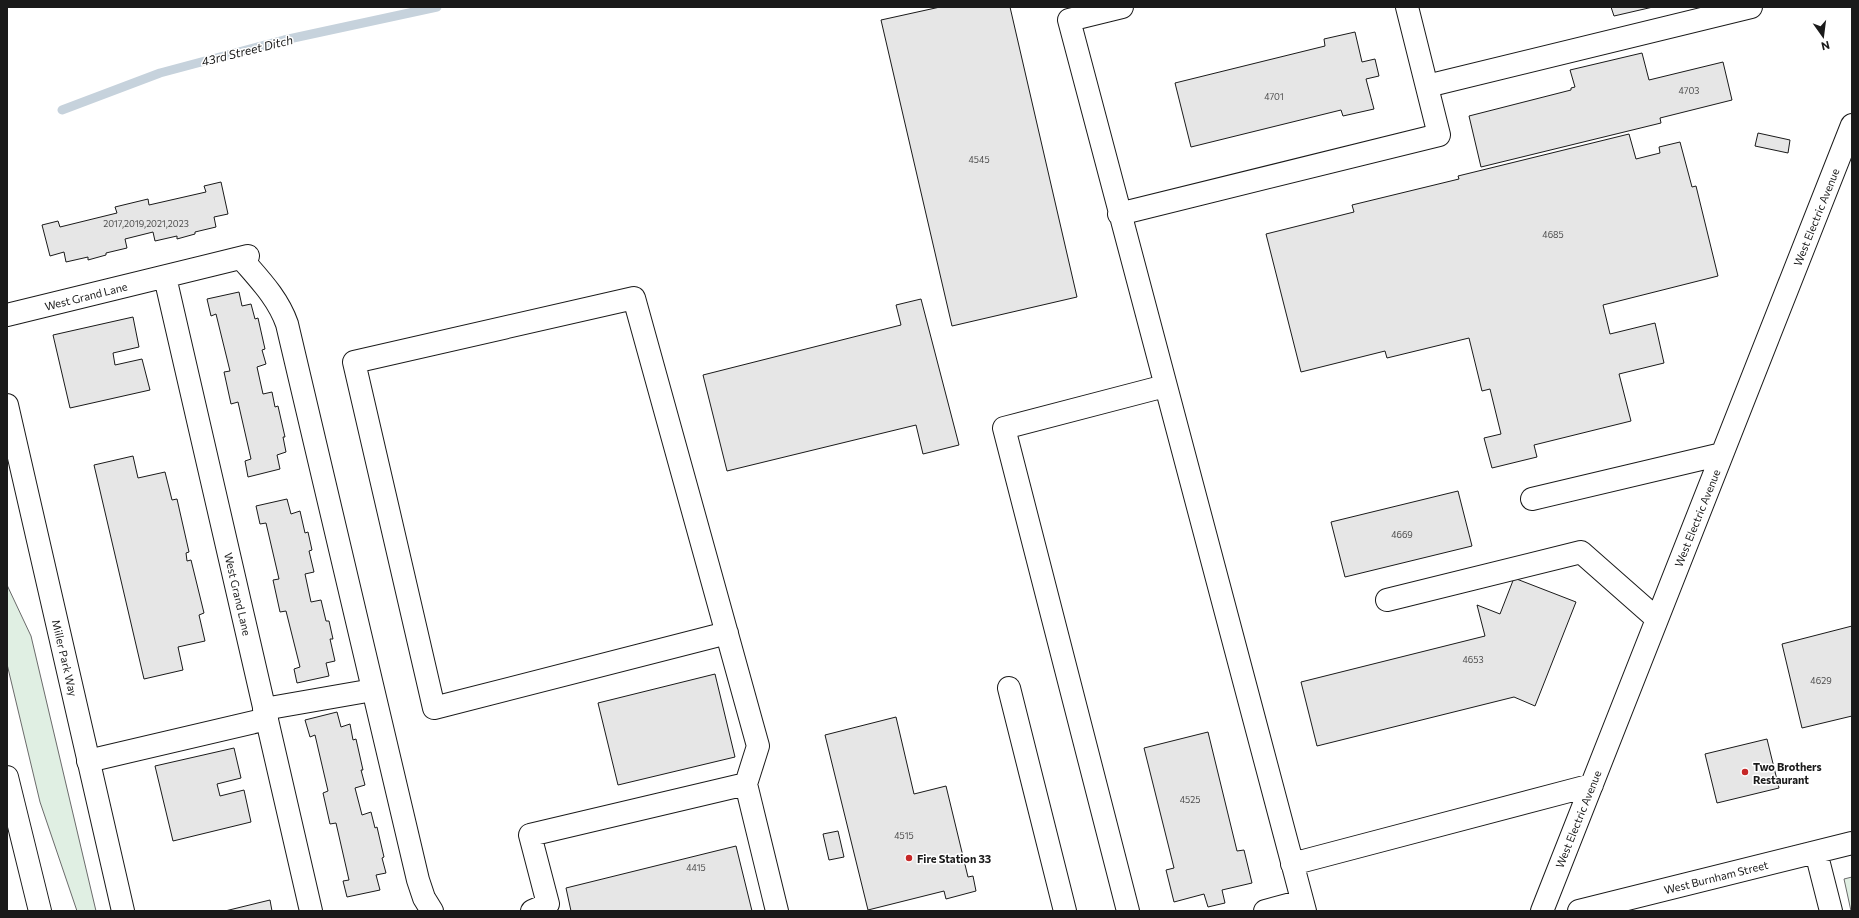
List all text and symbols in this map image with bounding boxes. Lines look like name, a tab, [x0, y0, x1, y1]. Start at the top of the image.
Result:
north arrow	[1803, 16, 1843, 56]
water label: 43rd Street Ditch	[200, 32, 294, 68]
text: N	[1820, 39, 1831, 53]
house number: 4703	[1679, 85, 1699, 96]
house number: 4701	[1264, 91, 1284, 102]
house number: 4545	[968, 154, 990, 165]
street label: West Electric Avenue	[1790, 166, 1842, 268]
house number: 2017,2019,2021,2023	[103, 218, 189, 229]
house number: 4685	[1542, 229, 1564, 240]
street label: West Grand Lane	[43, 279, 129, 313]
street label: West Electric Avenue	[1671, 467, 1723, 569]
house number: 4669	[1391, 529, 1413, 540]
street label: West Grand Lane	[222, 551, 254, 637]
street label: Miller Park Way	[50, 618, 80, 698]
house number: 4653	[1462, 654, 1484, 665]
house number: 4629	[1810, 675, 1832, 686]
place label: Two Brothers Restaurant	[1753, 760, 1822, 786]
marker: Two Brothers Restaurant	[1740, 767, 1750, 777]
street label: West Electric Avenue	[1552, 768, 1604, 870]
house number: 4525	[1180, 794, 1200, 805]
house number: 4515	[894, 830, 914, 841]
place label: Fire Station 33	[917, 852, 991, 865]
marker: Fire Station 33	[904, 853, 914, 863]
street label: West Burnham Street	[1663, 858, 1770, 896]
house number: 4415	[686, 862, 706, 873]

